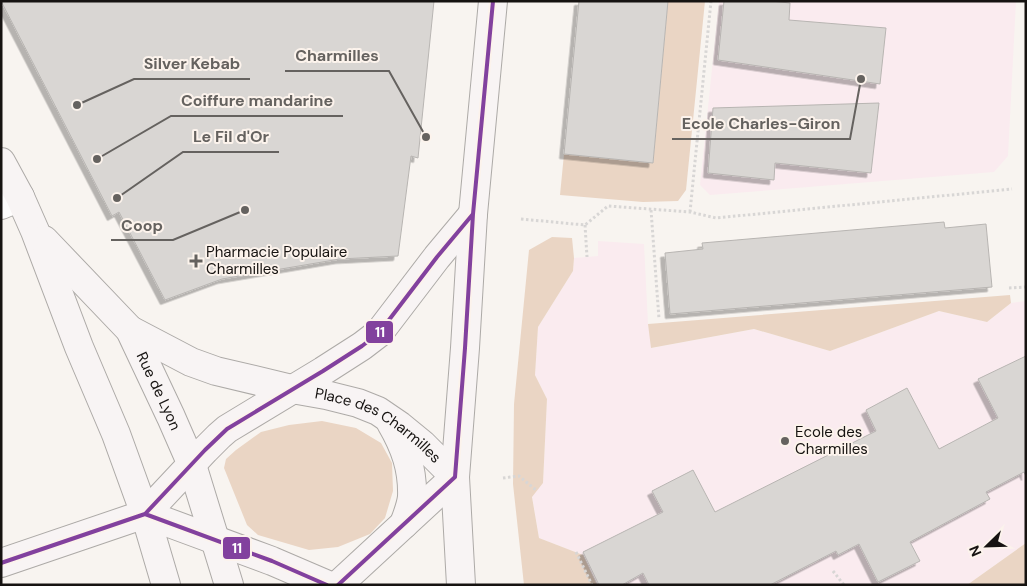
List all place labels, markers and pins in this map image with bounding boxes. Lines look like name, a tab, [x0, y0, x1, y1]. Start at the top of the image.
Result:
callout: Charmilles	[285, 40, 389, 71]
callout: Silver Kebab	[134, 48, 250, 79]
callout: Coiffure mandarine	[171, 85, 343, 116]
callout: Ecole Charles-Giron	[672, 108, 850, 139]
callout: Le Fil d'Or	[183, 121, 279, 152]
callout: Coop	[111, 209, 173, 240]
place label: Pharmacie Populaire Charmilles	[206, 242, 347, 279]
marker: Pharmacie Populaire Charmilles	[190, 255, 202, 267]
place label: Ecole des Charmilles	[795, 422, 868, 459]
marker: Ecole des Charmilles	[779, 435, 791, 447]

